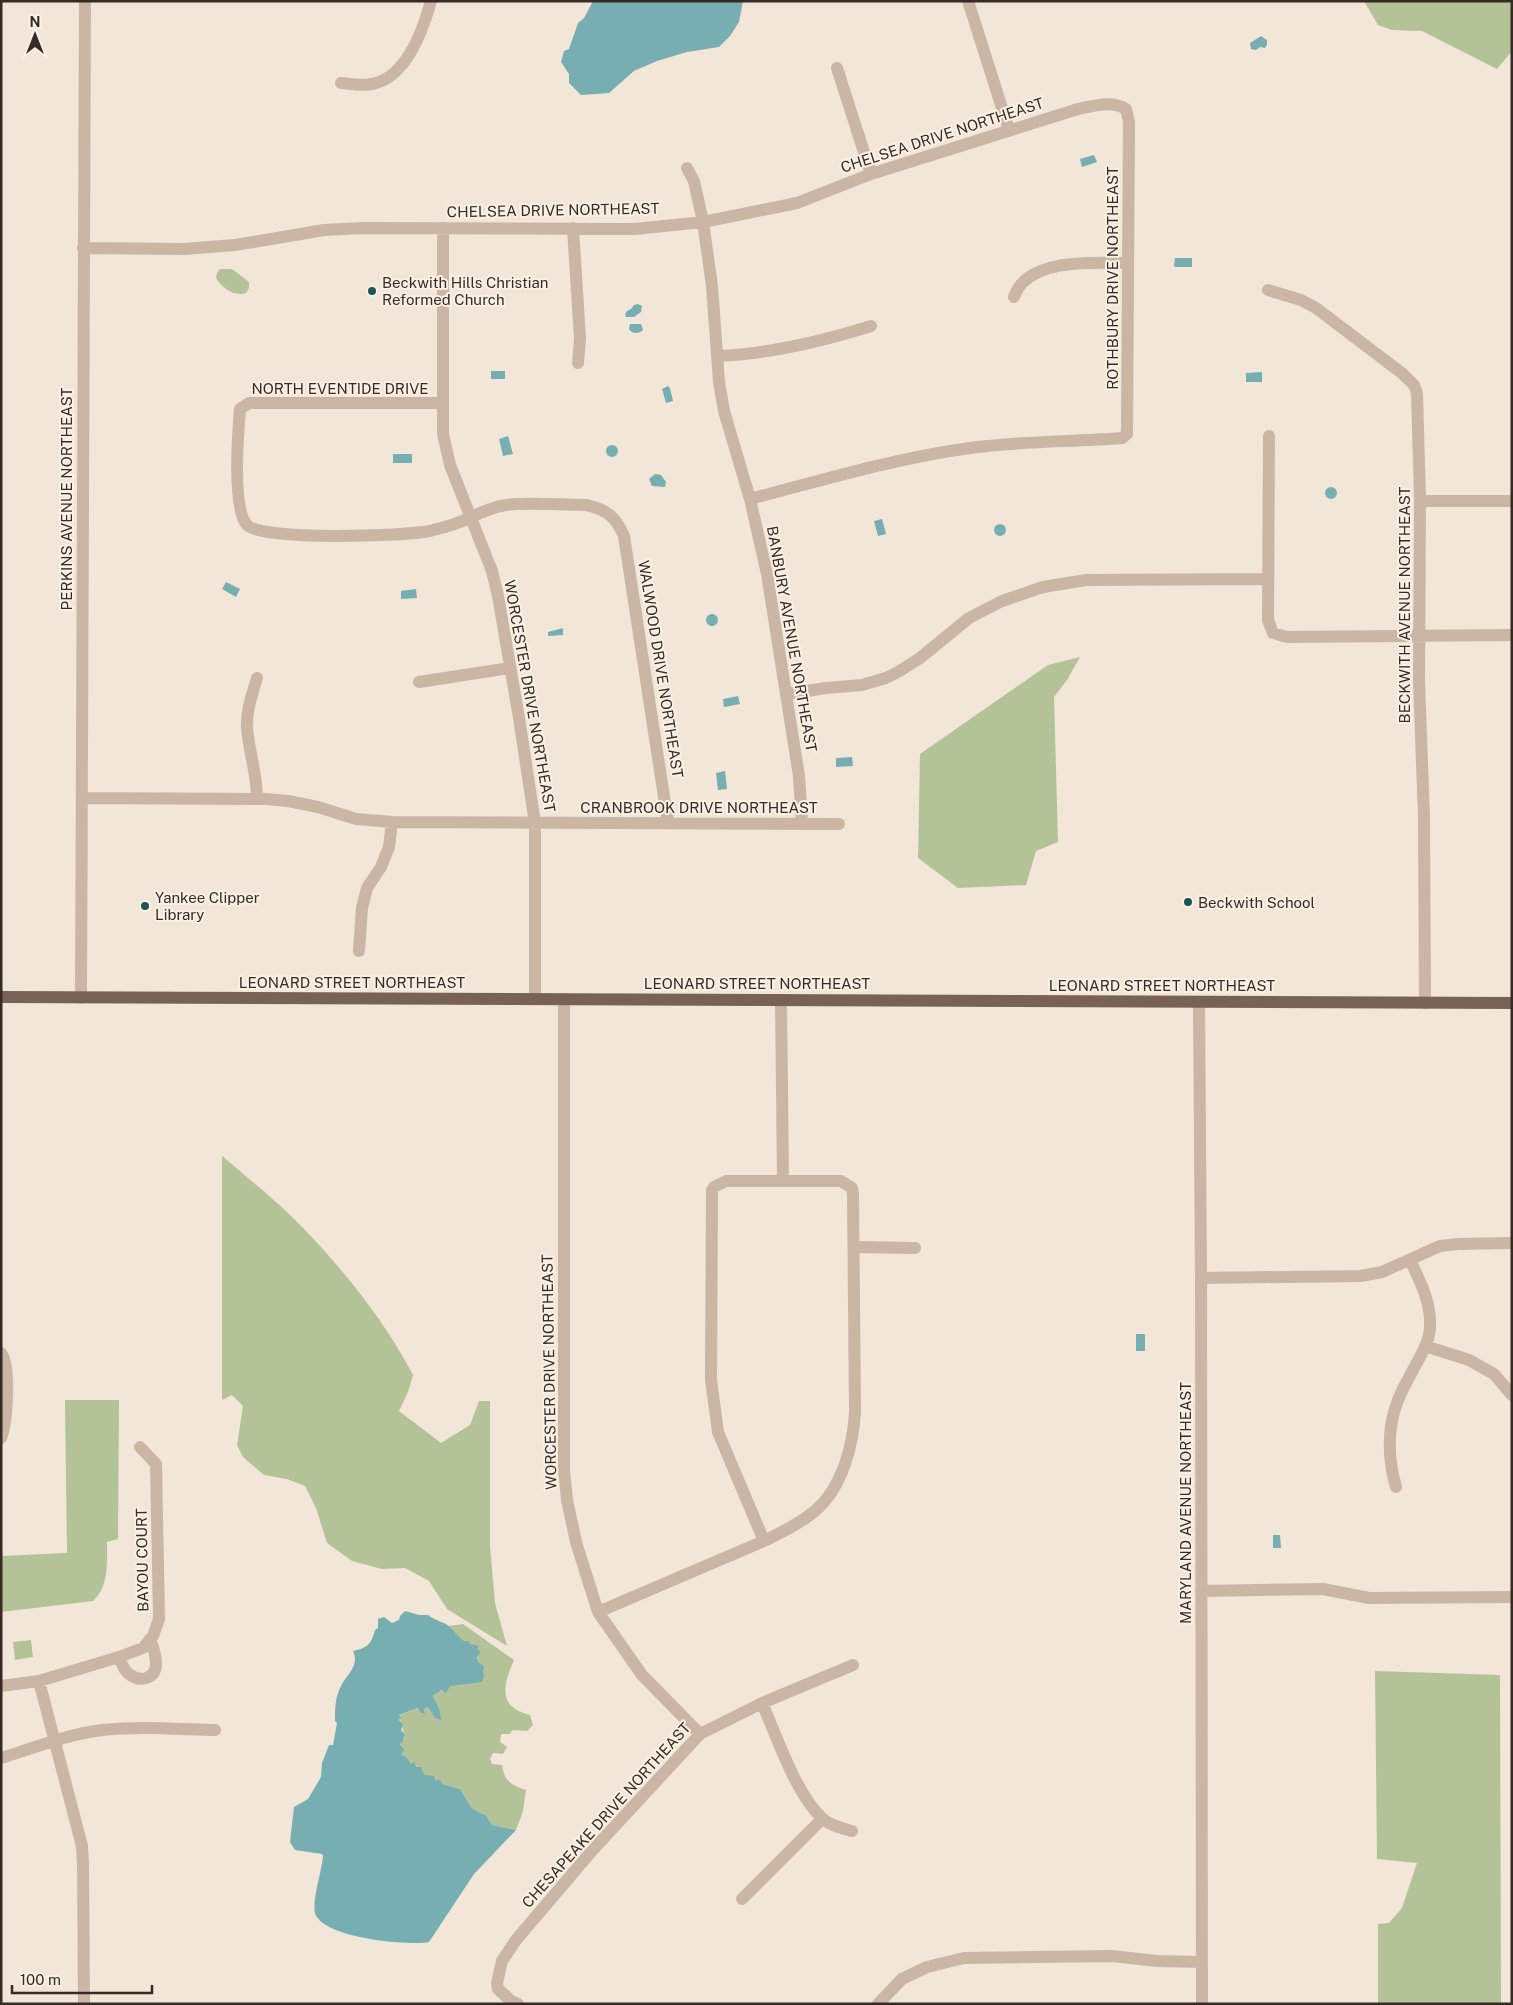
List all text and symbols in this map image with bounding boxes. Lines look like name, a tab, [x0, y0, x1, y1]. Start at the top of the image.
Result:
north arrow	[10, 10, 60, 60]
text: N	[30, 14, 40, 30]
street label: CHELSEA DRIVE NORTHEAST	[838, 94, 1046, 176]
street label: ROTHBURY DRIVE NORTHEAST	[1104, 166, 1121, 390]
street label: CHELSEA DRIVE NORTHEAST	[447, 200, 659, 220]
place label: Beckwith Hills Christian Reformed Church	[382, 274, 548, 308]
marker: Beckwith Hills Christian Reformed Church	[366, 285, 378, 297]
street label: NORTH EVENTIDE DRIVE	[251, 380, 429, 397]
street label: PERKINS AVENUE NORTHEAST	[58, 388, 75, 610]
street label: BECKWITH AVENUE NORTHEAST	[1396, 486, 1413, 723]
street label: BANBURY AVENUE NORTHEAST	[764, 525, 820, 753]
street label: WALWOOD DRIVE NORTHEAST	[635, 559, 687, 779]
street label: WORCESTER DRIVE NORTHEAST	[501, 579, 559, 814]
street label: CRANBROOK DRIVE NORTHEAST	[580, 799, 818, 816]
place label: Yankee Clipper Library	[155, 889, 260, 923]
place label: Beckwith School	[1198, 894, 1315, 911]
marker: Beckwith School	[1182, 896, 1194, 908]
marker: Yankee Clipper Library	[139, 900, 151, 912]
street label: LEONARD STREET NORTHEAST	[239, 974, 465, 991]
street label: LEONARD STREET NORTHEAST	[644, 975, 870, 992]
street label: LEONARD STREET NORTHEAST	[1049, 977, 1275, 994]
street label: WORCESTER DRIVE NORTHEAST	[538, 1254, 560, 1490]
street label: MARYLAND AVENUE NORTHEAST	[1177, 1382, 1194, 1624]
street label: BAYOU COURT	[133, 1508, 151, 1612]
street label: CHESAPEAKE DRIVE NORTHEAST	[518, 1719, 694, 1911]
scale bar	[12, 1962, 152, 1994]
text: 100 m	[20, 1971, 61, 1988]

